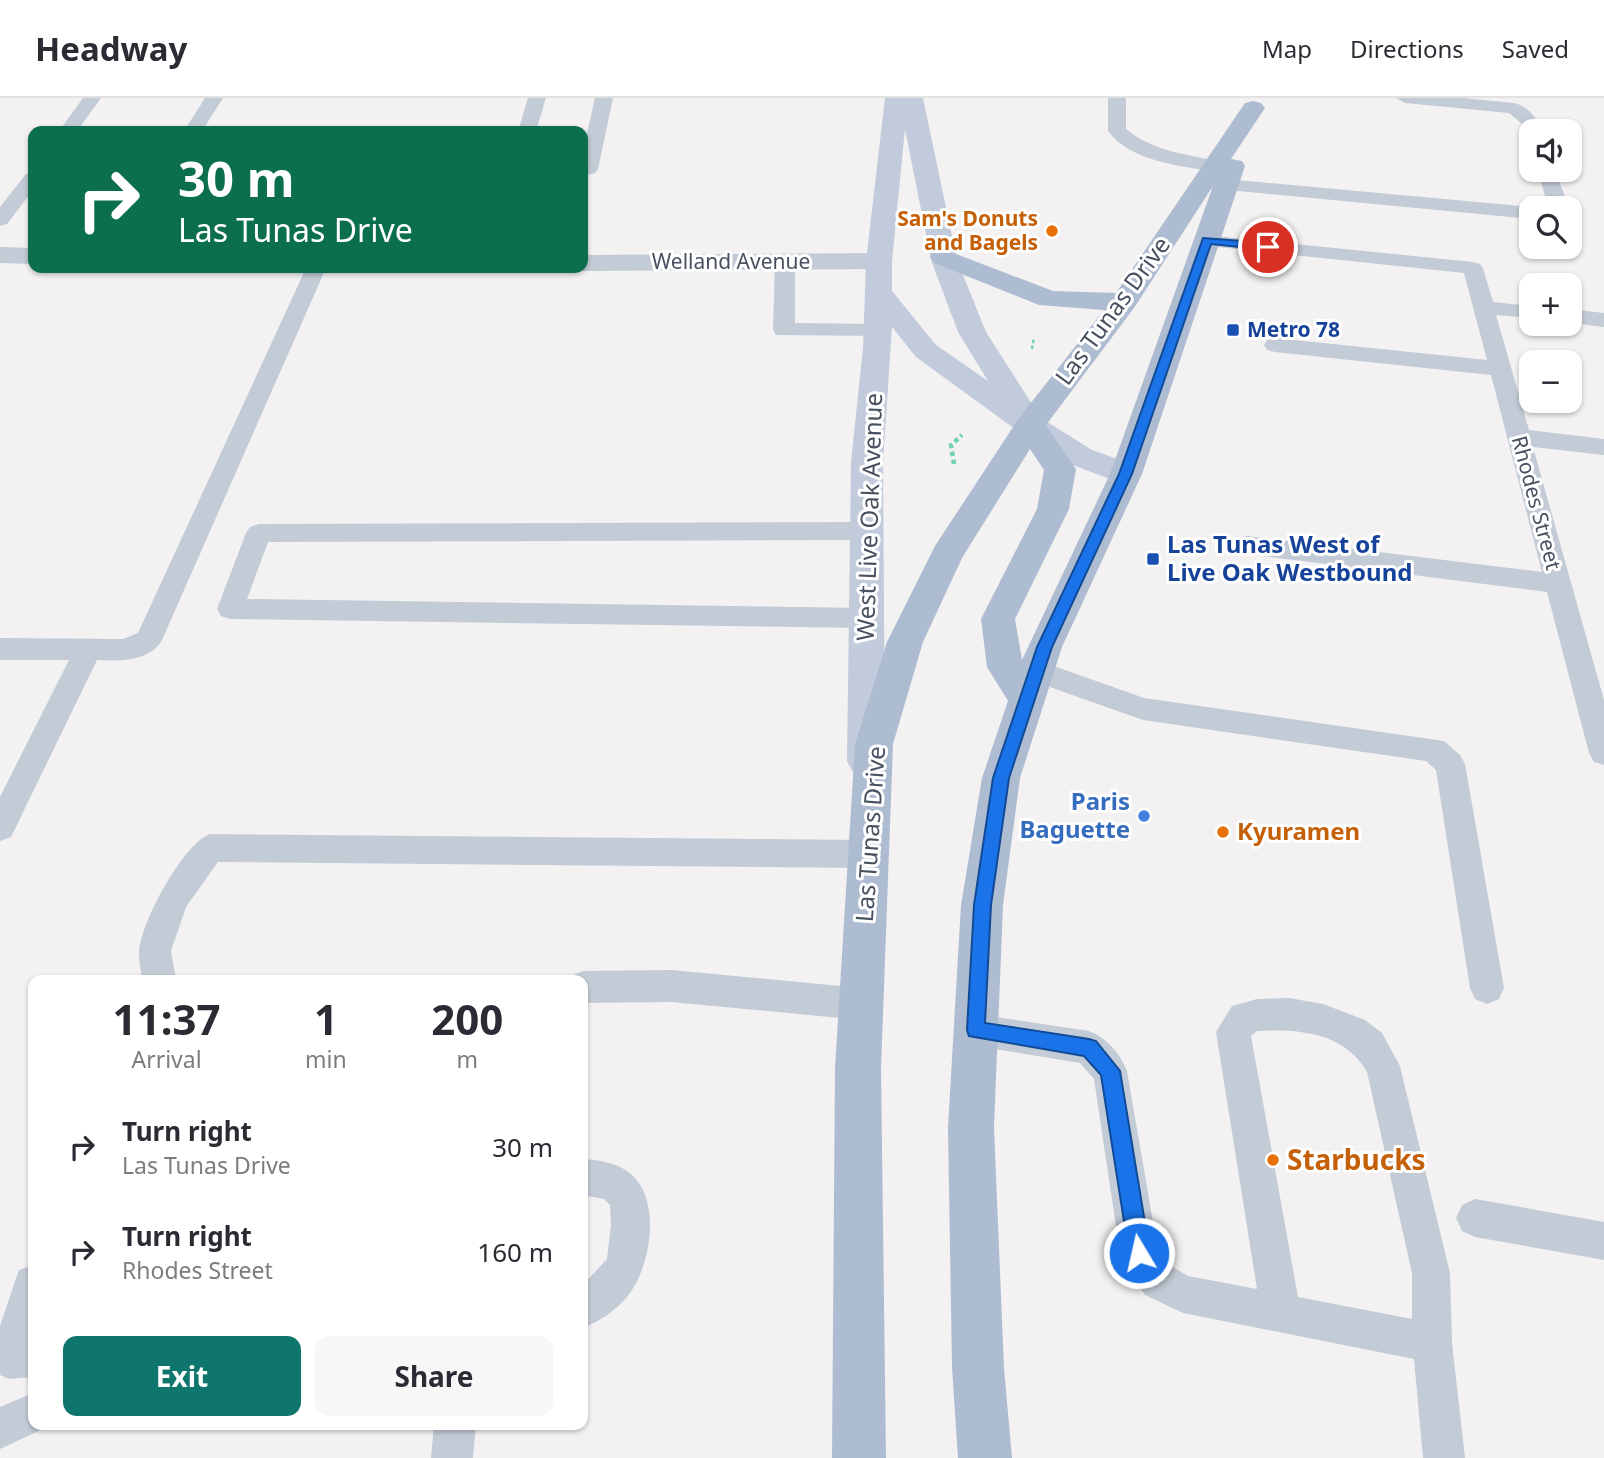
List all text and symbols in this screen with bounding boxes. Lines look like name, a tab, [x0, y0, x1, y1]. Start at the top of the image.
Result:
text: Headway	[35, 26, 187, 71]
text: Map	[1262, 32, 1312, 65]
text: Directions	[1350, 32, 1464, 65]
text: Saved	[1502, 32, 1569, 65]
map controls	[1519, 119, 1582, 413]
button: sound	[1519, 119, 1582, 182]
text: 30 m	[178, 145, 295, 211]
icon: right	[63, 154, 154, 245]
button: search	[1519, 196, 1582, 259]
place label: Sam's Donuts and Bagels	[897, 204, 1038, 256]
text: Las Tunas Drive	[178, 208, 413, 251]
pin	[1238, 217, 1298, 277]
marker: Sam's Donuts and Bagels	[1044, 223, 1060, 239]
icon: arrive	[1249, 228, 1287, 266]
street label: Las Tunas Drive	[1047, 229, 1177, 391]
street label: Welland Avenue	[652, 247, 810, 275]
button: +	[1519, 273, 1582, 336]
place label: Metro 78	[1247, 315, 1340, 343]
marker: Metro 78	[1225, 322, 1241, 338]
button: −	[1519, 350, 1582, 413]
street label: West Live Oak Avenue	[848, 392, 889, 641]
street label: Rhodes Street	[1506, 433, 1568, 573]
place label: Las Tunas West of Live Oak Westbound	[1167, 527, 1412, 588]
marker: Las Tunas West of Live Oak Westbound	[1145, 551, 1161, 567]
street label: Las Tunas Drive	[847, 745, 892, 923]
place label: Paris Baguette	[1019, 784, 1130, 845]
marker: Paris Baguette	[1136, 808, 1152, 824]
place label: Kyuramen	[1237, 814, 1360, 847]
marker: Kyuramen	[1215, 824, 1231, 840]
text: 11:37	[113, 990, 220, 1047]
text: 1	[314, 990, 338, 1047]
text: 200	[431, 990, 503, 1047]
text: Arrival	[131, 1043, 202, 1075]
text: min	[305, 1043, 347, 1075]
text: m	[457, 1043, 478, 1075]
text: Turn right	[122, 1113, 252, 1149]
icon: right	[63, 1128, 101, 1166]
text: 30 m	[492, 1129, 553, 1165]
place label: Starbucks	[1287, 1140, 1426, 1178]
text: Las Tunas Drive	[122, 1149, 291, 1181]
marker: Starbucks	[1265, 1152, 1281, 1168]
position arrow	[1102, 1216, 1176, 1290]
text: Turn right	[122, 1218, 252, 1254]
icon: right	[63, 1233, 101, 1271]
text: 160 m	[477, 1234, 553, 1270]
text: Rhodes Street	[122, 1254, 273, 1286]
button: Exit	[63, 1336, 301, 1416]
button: Share	[315, 1336, 553, 1416]

